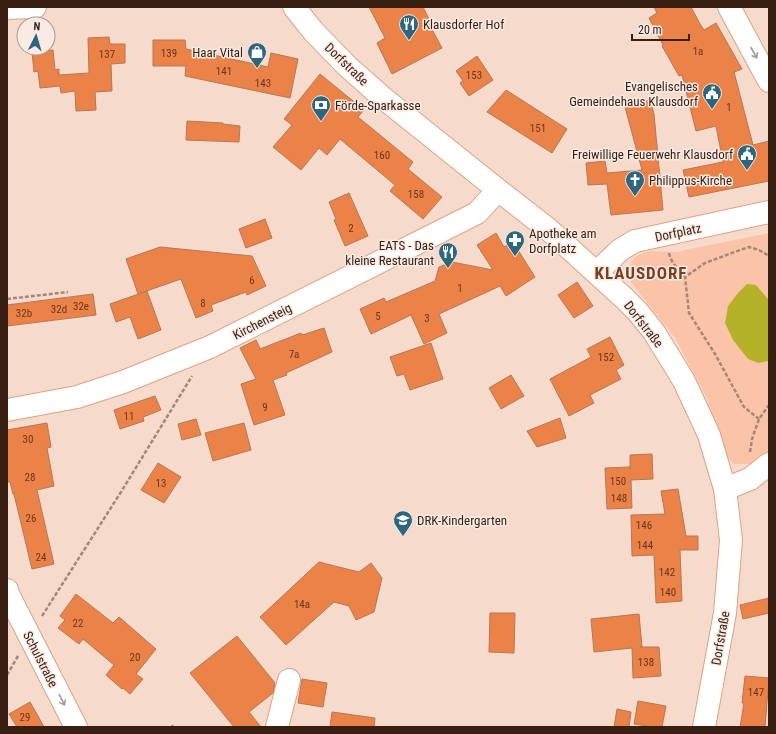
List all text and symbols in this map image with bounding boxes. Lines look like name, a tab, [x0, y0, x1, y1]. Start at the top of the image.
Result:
restaurant icon: Klausdorfer Hof	[398, 13, 420, 41]
north arrow	[16, 16, 56, 56]
scale bar	[632, 16, 689, 42]
place label: Klausdorfer Hof	[423, 17, 504, 32]
text: N	[33, 20, 41, 33]
text: 20 m	[638, 23, 662, 37]
street label: Dorfstraße	[322, 40, 372, 89]
shop icon: Haar Vital	[246, 41, 268, 69]
place label: Haar Vital	[192, 45, 243, 60]
house number: 1a	[693, 45, 703, 58]
house number: 139	[161, 47, 177, 60]
one-way arrow	[751, 47, 759, 59]
house number: 137	[99, 48, 115, 61]
house number: 141	[216, 65, 232, 78]
house number: 153	[466, 69, 482, 82]
house number: 143	[255, 77, 271, 90]
place label: Evangelisches Gemeindehaus Klausdorf	[569, 79, 698, 109]
public building icon: Evangelisches Gemeindehaus Klausdorf	[701, 82, 723, 110]
bank icon: Förde-Sparkasse	[310, 94, 332, 122]
place label: Förde-Sparkasse	[335, 98, 421, 113]
house number: 1	[726, 101, 732, 114]
house number: 151	[530, 122, 546, 135]
public building icon: Freiwillige Feuerwehr Klausdorf	[736, 143, 758, 171]
place label: Freiwillige Feuerwehr Klausdorf	[572, 147, 733, 162]
house number: 160	[374, 149, 390, 162]
church icon: Philippus-Kirche	[624, 169, 646, 197]
place label: Philippus-Kirche	[649, 173, 732, 188]
house number: 158	[408, 188, 424, 201]
street label: Dorfplatz	[653, 220, 703, 245]
house number: 2	[348, 222, 354, 235]
place label: Apotheke am Dorfplatz	[529, 226, 596, 256]
pharmacy icon: Apotheke am Dorfplatz	[504, 229, 526, 257]
place label: EATS - Das kleine Restaurant	[345, 238, 434, 268]
restaurant icon: EATS - Das kleine Restaurant	[437, 241, 459, 269]
district label: KLAUSDORF	[595, 263, 687, 283]
house number: 6	[249, 274, 255, 287]
house number: 1	[457, 282, 463, 295]
house number: 8	[200, 297, 206, 310]
street label: Dorfstraße	[621, 298, 666, 350]
house number: 32e	[73, 300, 89, 313]
street label: Kirchensteig	[230, 300, 294, 343]
house number: 32d	[51, 303, 67, 316]
house number: 32b	[16, 307, 32, 320]
house number: 5	[375, 310, 381, 323]
house number: 3	[424, 312, 430, 325]
house number: 7a	[289, 348, 299, 361]
house number: 152	[598, 351, 614, 364]
house number: 9	[262, 401, 268, 414]
house number: 11	[124, 410, 134, 423]
house number: 30	[23, 433, 33, 446]
house number: 28	[25, 471, 35, 484]
house number: 150	[610, 475, 626, 488]
house number: 13	[156, 477, 166, 490]
house number: 148	[611, 492, 627, 505]
school or university icon: DRK-Kindergarten	[392, 509, 414, 537]
house number: 26	[26, 512, 36, 525]
place label: DRK-Kindergarten	[417, 513, 507, 528]
house number: 146	[636, 519, 652, 532]
house number: 144	[637, 539, 654, 552]
house number: 24	[36, 551, 47, 564]
house number: 142	[659, 566, 675, 579]
house number: 140	[660, 586, 676, 599]
house number: 14a	[294, 598, 310, 611]
street label: Dorfstraße	[708, 610, 733, 666]
house number: 22	[73, 617, 83, 630]
street label: Schulstraße	[20, 629, 61, 690]
house number: 20	[130, 651, 140, 664]
house number: 138	[638, 656, 654, 669]
house number: 147	[748, 686, 764, 699]
one-way arrow	[59, 694, 66, 706]
house number: 29	[20, 711, 30, 724]

